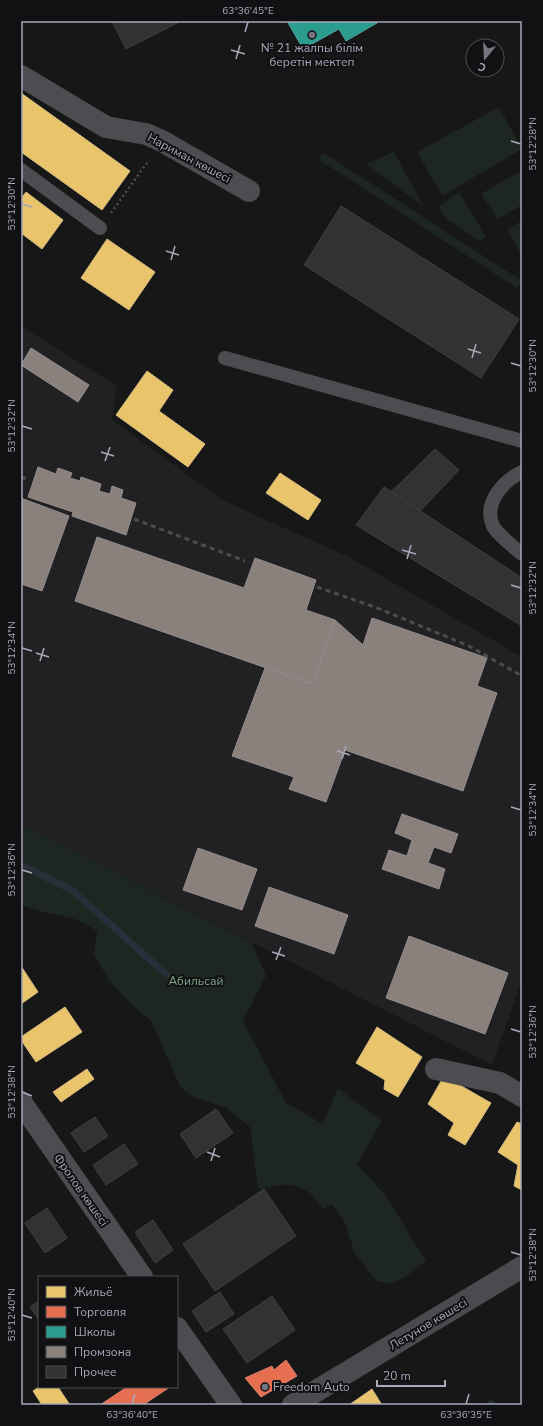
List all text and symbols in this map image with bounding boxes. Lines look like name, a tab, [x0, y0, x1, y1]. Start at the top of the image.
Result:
text: 63°36'45"E	[222, 4, 274, 18]
marker: № 21 жалпы білім беретін мектеп	[307, 30, 317, 40]
north arrow	[465, 38, 505, 78]
place label: № 21 жалпы білім беретін мектеп	[261, 40, 363, 70]
text: С	[476, 59, 488, 75]
text: 53°12'28"N	[526, 117, 540, 171]
street label: Нариман көшесі	[145, 129, 233, 187]
text: 53°12'30"N	[5, 177, 19, 231]
text: 53°12'30"N	[526, 339, 540, 393]
text: 53°12'32"N	[5, 399, 19, 453]
text: 53°12'32"N	[526, 561, 540, 615]
text: 53°12'34"N	[5, 621, 19, 675]
text: 53°12'34"N	[526, 783, 540, 837]
text: 53°12'36"N	[5, 843, 19, 897]
park label: Абильсай	[169, 973, 223, 989]
text: 53°12'36"N	[526, 1005, 540, 1059]
text: 53°12'38"N	[5, 1065, 19, 1119]
street label: Фролов көшесі	[50, 1151, 112, 1229]
text: 53°12'38"N	[526, 1228, 540, 1282]
legend	[38, 1276, 178, 1388]
text: Жильё	[74, 1284, 112, 1300]
text: 53°12'40"N	[5, 1288, 19, 1342]
street label: Летунов көшесі	[386, 1294, 470, 1354]
text: Торговля	[74, 1304, 126, 1320]
text: Школы	[74, 1324, 115, 1340]
text: Промзона	[74, 1344, 131, 1360]
scale bar	[377, 1362, 445, 1388]
text: Прочее	[74, 1364, 117, 1380]
text: 20 m	[383, 1368, 411, 1384]
place label: Freedom Auto	[273, 1379, 350, 1395]
marker: Freedom Auto	[260, 1382, 270, 1392]
text: 63°36'40"E	[106, 1408, 158, 1422]
text: 63°36'35"E	[440, 1408, 492, 1422]

